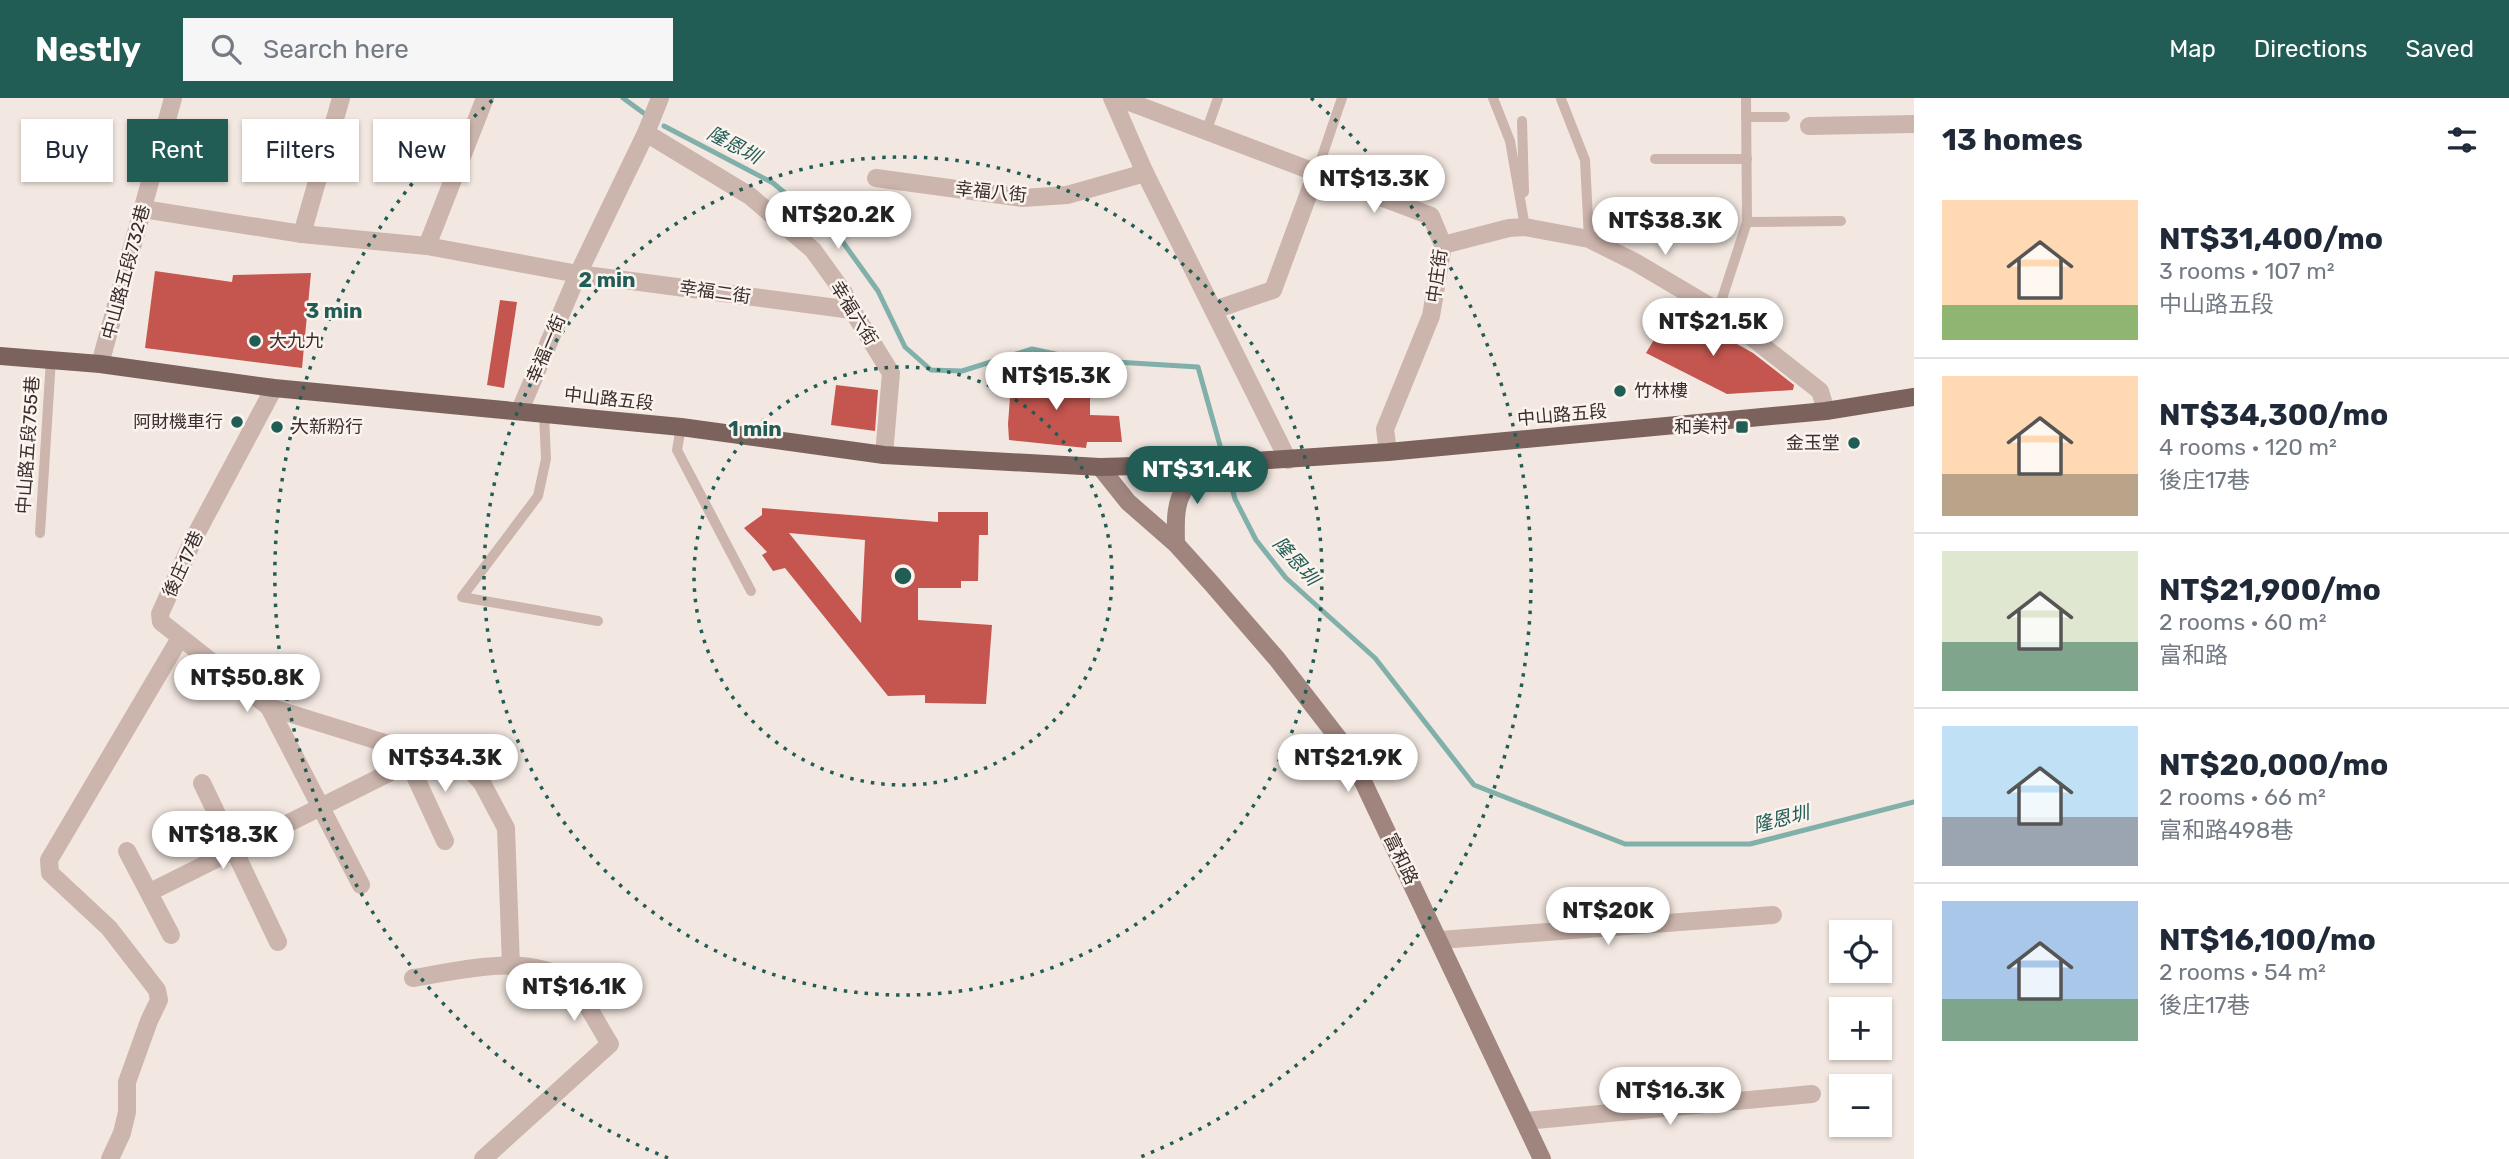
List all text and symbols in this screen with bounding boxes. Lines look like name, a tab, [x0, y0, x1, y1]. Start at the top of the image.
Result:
search box	[183, 18, 673, 81]
text: Nestly	[35, 30, 141, 69]
icon: search	[207, 30, 245, 68]
text: Search here	[263, 34, 409, 65]
text: Map	[2169, 35, 2216, 63]
text: Directions	[2254, 35, 2367, 63]
text: Saved	[2405, 35, 2474, 63]
chip: Buy	[21, 119, 113, 182]
chip: Rent	[127, 119, 228, 182]
chip: Filters	[242, 119, 359, 182]
chip: New	[373, 119, 470, 182]
water label: 隆恩圳	[703, 121, 767, 170]
icon: filters	[2443, 121, 2481, 159]
text: 13 homes	[1942, 122, 2083, 158]
pin: NT$13.3K	[1302, 156, 1446, 215]
text: NT$13.3K	[1319, 164, 1429, 192]
street label: 幸福八街	[954, 177, 1028, 207]
pin: NT$20.2K	[766, 192, 910, 251]
pin: NT$38.3K	[1593, 198, 1737, 257]
text: NT$20.2K	[781, 200, 895, 228]
street label: 中山路五段732巷	[97, 202, 155, 342]
text: NT$38.3K	[1608, 206, 1722, 234]
text: NT$31,400/mo	[2159, 221, 2383, 257]
icon: home	[1998, 228, 2082, 312]
street label: 中庄街	[1422, 248, 1452, 304]
text: 3 rooms · 107 m²	[2159, 257, 2335, 285]
text: 2 min	[579, 267, 635, 292]
street label: 幸福二街	[678, 276, 752, 308]
street label: 幸福六街	[826, 277, 882, 349]
text: 中山路五段	[2159, 290, 2274, 318]
text: 3 min	[305, 298, 363, 323]
pin: NT$21.5K	[1641, 299, 1785, 358]
text: NT$21.5K	[1658, 307, 1768, 335]
street label: 幸福一街	[522, 312, 570, 386]
place label: 大九九	[269, 330, 323, 352]
marker: 大九九	[247, 333, 263, 349]
pin: NT$15.3K	[984, 352, 1128, 412]
text: NT$15.3K	[1001, 361, 1111, 389]
street label: 中山路五段755巷	[12, 375, 44, 515]
place label: 竹林樓	[1634, 380, 1688, 402]
street label: 中山路五段	[563, 383, 655, 415]
marker: 竹林樓	[1612, 383, 1628, 399]
text: NT$34,300/mo	[2159, 397, 2388, 433]
street label: 中山路五段	[1516, 400, 1608, 430]
icon: home	[1998, 404, 2082, 488]
place label: 阿財機車行	[133, 411, 223, 433]
marker: 阿財機車行	[229, 414, 245, 430]
place label: 大新粉行	[291, 416, 363, 438]
text: 1 min	[728, 416, 782, 441]
place label: 和美村	[1674, 416, 1728, 438]
marker: 大新粉行	[269, 419, 285, 435]
marker: 和美村	[1734, 419, 1750, 435]
place label: 金玉堂	[1786, 432, 1840, 454]
text: 4 rooms · 120 m²	[2159, 433, 2337, 461]
marker: 金玉堂	[1846, 435, 1862, 451]
pin: NT$31.4K	[1125, 446, 1269, 506]
text: NT$31.4K	[1142, 455, 1252, 483]
text: 後庄17巷	[2159, 466, 2250, 494]
street label: 後庄17巷	[158, 527, 208, 601]
water label: 隆恩圳	[1268, 532, 1326, 592]
centre of rings	[891, 564, 915, 588]
text: NT$21,900/mo	[2159, 572, 2381, 608]
icon: home	[1998, 579, 2082, 663]
text: 2 rooms · 60 m²	[2159, 608, 2327, 636]
text: 富和路	[2159, 641, 2228, 669]
pin: NT$50.8K	[175, 654, 319, 714]
text: NT$50.8K	[190, 663, 304, 691]
pin: NT$34.3K	[373, 734, 517, 794]
pin: NT$21.9K	[1276, 734, 1420, 794]
text: NT$34.3K	[388, 743, 502, 771]
text: NT$21.9K	[1294, 743, 1402, 771]
text: NT$20,000/mo	[2159, 747, 2388, 783]
icon: home	[1998, 754, 2082, 838]
text: 2 rooms · 66 m²	[2159, 783, 2326, 811]
water label: 隆恩圳	[1751, 800, 1814, 837]
pin: NT$18.3K	[151, 812, 295, 871]
text: 富和路498巷	[2159, 816, 2293, 844]
text: NT$18.3K	[168, 820, 278, 848]
street label: 富和路	[1379, 830, 1423, 888]
pin: NT$20K	[1551, 888, 1665, 947]
text: NT$20K	[1562, 896, 1654, 924]
map controls	[1829, 920, 1892, 1137]
button: locate	[1829, 920, 1892, 983]
text: NT$16,100/mo	[2159, 922, 2376, 958]
icon: home	[1998, 929, 2082, 1013]
text: 2 rooms · 54 m²	[2159, 958, 2326, 986]
pin: NT$16.1K	[502, 964, 646, 1023]
text: NT$16.1K	[522, 972, 626, 1000]
text: 後庄17巷	[2159, 991, 2250, 1019]
button: +	[1829, 997, 1892, 1060]
pin: NT$16.3K	[1598, 1068, 1742, 1127]
button: −	[1829, 1074, 1892, 1137]
text: NT$16.3K	[1615, 1076, 1725, 1104]

